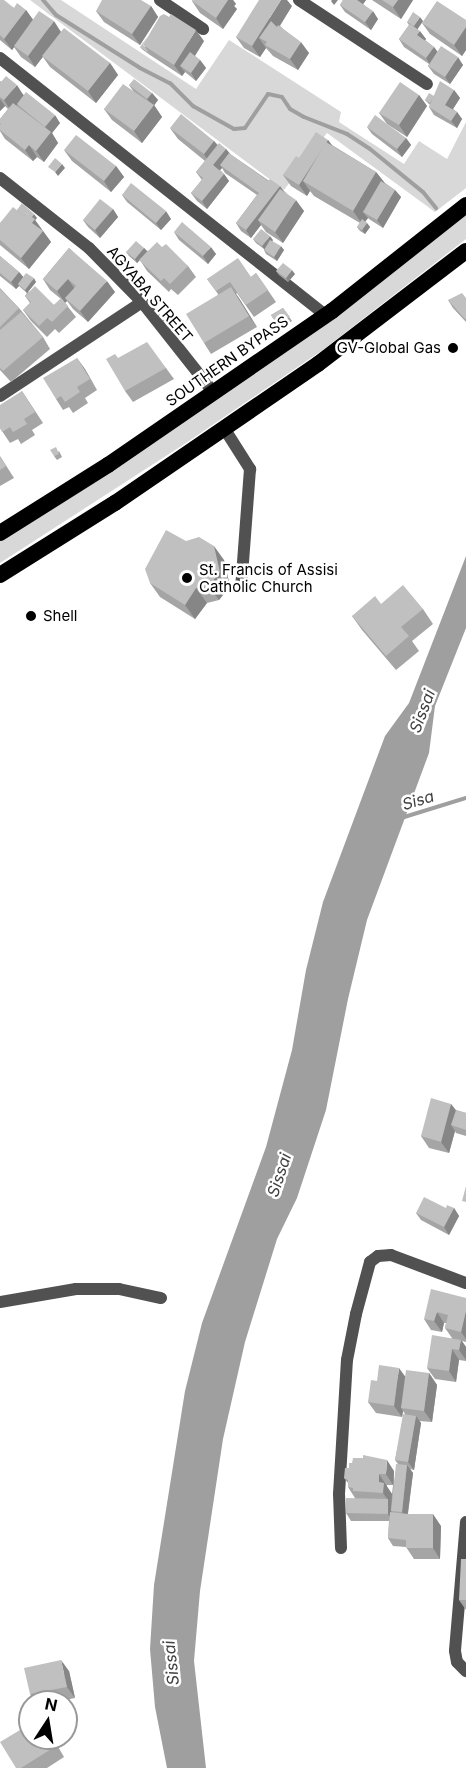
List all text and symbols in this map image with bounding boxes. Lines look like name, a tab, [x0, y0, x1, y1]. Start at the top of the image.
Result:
street label: AGYABA STREET	[103, 242, 197, 346]
street label: SOUTHERN BYPASS	[162, 312, 292, 410]
place label: GV-Global Gas	[337, 339, 441, 357]
marker: GV-Global Gas	[446, 341, 460, 355]
place label: St. Francis of Assisi Catholic Church	[199, 560, 338, 595]
marker: St. Francis of Assisi Catholic Church	[180, 571, 194, 585]
place label: Shell	[43, 607, 78, 625]
marker: Shell	[24, 609, 38, 623]
water label: Sissai	[405, 687, 439, 735]
water label: Sisa	[400, 786, 436, 814]
water label: Sissai	[263, 1151, 295, 1199]
water label: Sissai	[159, 1640, 183, 1686]
north arrow	[18, 1690, 78, 1750]
text: N	[43, 1693, 59, 1715]

